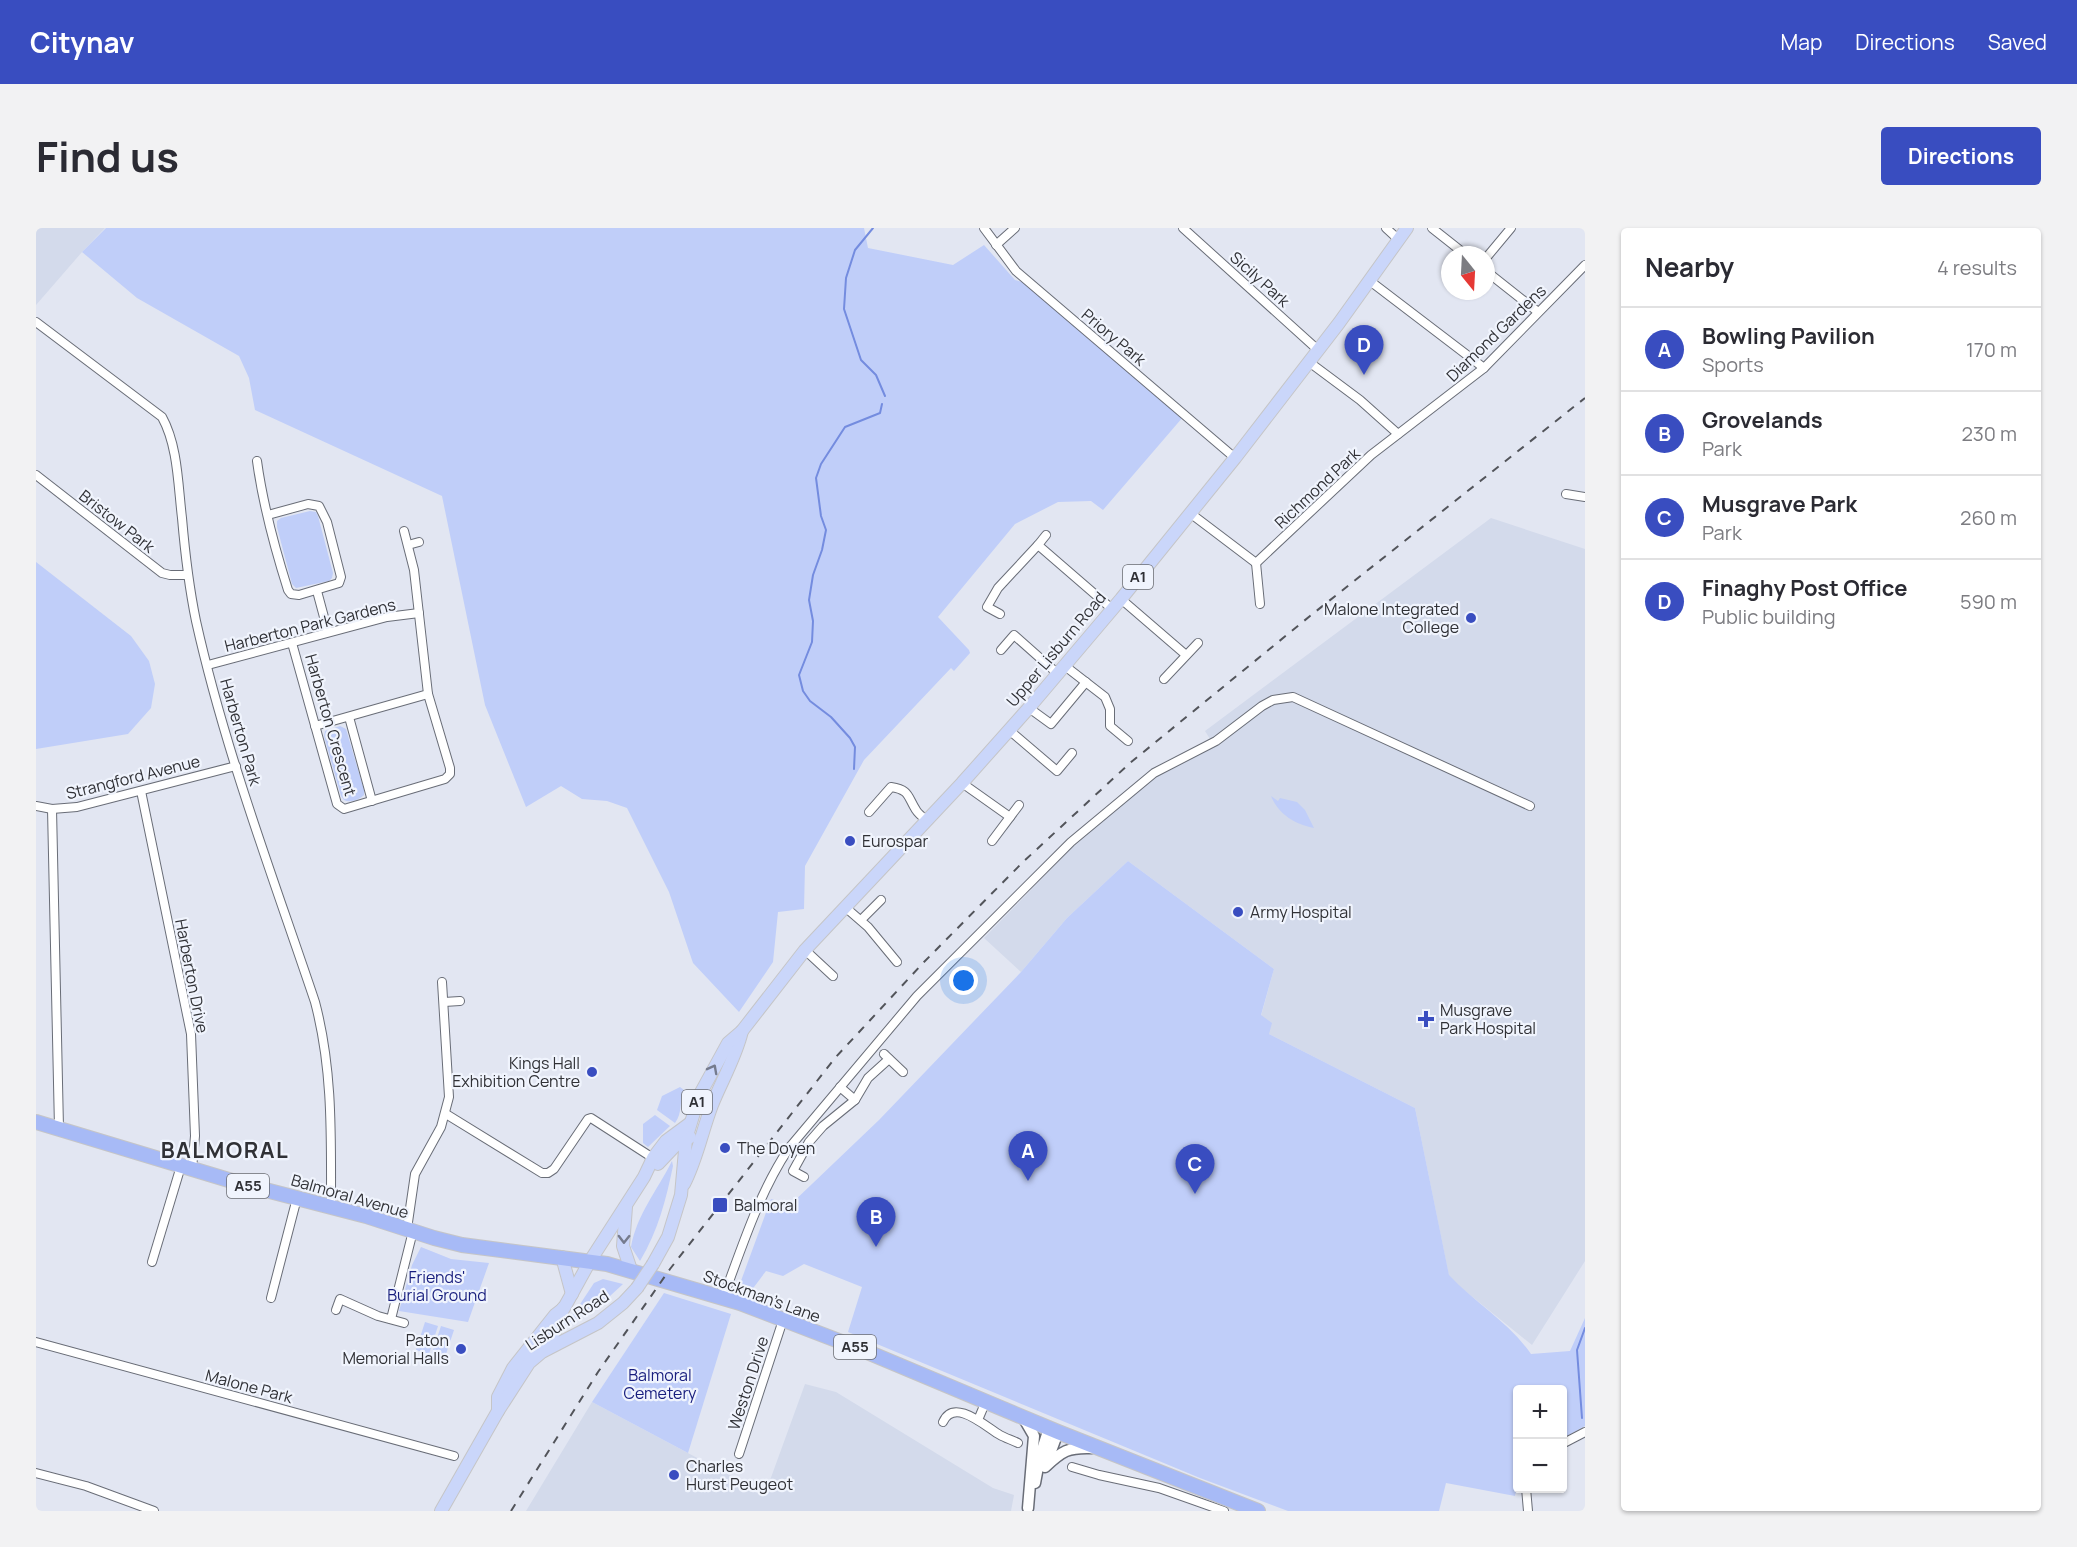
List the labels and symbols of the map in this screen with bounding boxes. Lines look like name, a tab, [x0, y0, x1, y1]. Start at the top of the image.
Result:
street label: Sicily Park	[1225, 246, 1295, 312]
north arrow	[1441, 246, 1495, 300]
street label: Diamond Gardens	[1441, 280, 1551, 386]
street label: Priory Park	[1077, 304, 1152, 371]
pin: D	[1344, 326, 1384, 375]
street label: Richmond Park	[1270, 442, 1365, 533]
street label: Bristow Park	[75, 485, 160, 558]
road number: A1	[1123, 565, 1153, 589]
street label: Upper Lisburn Road	[1001, 587, 1111, 711]
street label: Harberton Park Gardens	[222, 593, 398, 657]
place label: Malone Integrated College	[1324, 598, 1459, 638]
marker: Malone Integrated College	[1464, 611, 1478, 625]
street label: Harberton Crescent	[300, 651, 362, 799]
street label: Harberton Park	[215, 676, 267, 789]
street label: Strangford Avenue	[64, 750, 202, 804]
place label: Eurospar	[862, 830, 928, 852]
marker: Eurospar	[843, 834, 857, 848]
place label: Army Hospital	[1250, 901, 1352, 923]
marker: Army Hospital	[1231, 905, 1245, 919]
street label: Harberton Drive	[170, 917, 214, 1035]
your location	[949, 966, 978, 995]
place label: Musgrave Park Hospital	[1440, 999, 1536, 1039]
marker: Musgrave Park Hospital	[1417, 1010, 1435, 1028]
place label: Kings Hall Exhibition Centre	[452, 1052, 580, 1092]
marker: Kings Hall Exhibition Centre	[585, 1065, 599, 1079]
one-way arrow	[706, 1065, 717, 1075]
road number: A1	[682, 1090, 712, 1114]
pin: A	[1008, 1132, 1048, 1181]
district label: BALMORAL	[161, 1135, 289, 1165]
place label: The Doyen	[737, 1137, 815, 1159]
marker: The Doyen	[718, 1141, 732, 1155]
pin: C	[1176, 1144, 1214, 1194]
street label: Balmoral Avenue	[289, 1169, 411, 1223]
road number: A55	[227, 1174, 269, 1198]
place label: Balmoral	[734, 1194, 797, 1216]
marker: Balmoral	[711, 1196, 729, 1214]
pin: B	[856, 1198, 896, 1247]
one-way arrow	[618, 1234, 630, 1243]
street label: Stockman's Lane	[700, 1265, 824, 1327]
park label: Friends' Burial Ground	[387, 1266, 487, 1306]
street label: Lisburn Road	[521, 1285, 613, 1355]
place label: Paton Memorial Halls	[342, 1329, 449, 1369]
street label: Weston Drive	[722, 1333, 774, 1433]
road number: A55	[834, 1335, 876, 1359]
marker: Paton Memorial Halls	[454, 1342, 468, 1356]
street label: Malone Park	[203, 1364, 296, 1408]
park label: Balmoral Cemetery	[624, 1364, 697, 1404]
place label: Charles Hurst Peugeot	[686, 1455, 793, 1495]
marker: Charles Hurst Peugeot	[667, 1468, 681, 1482]

